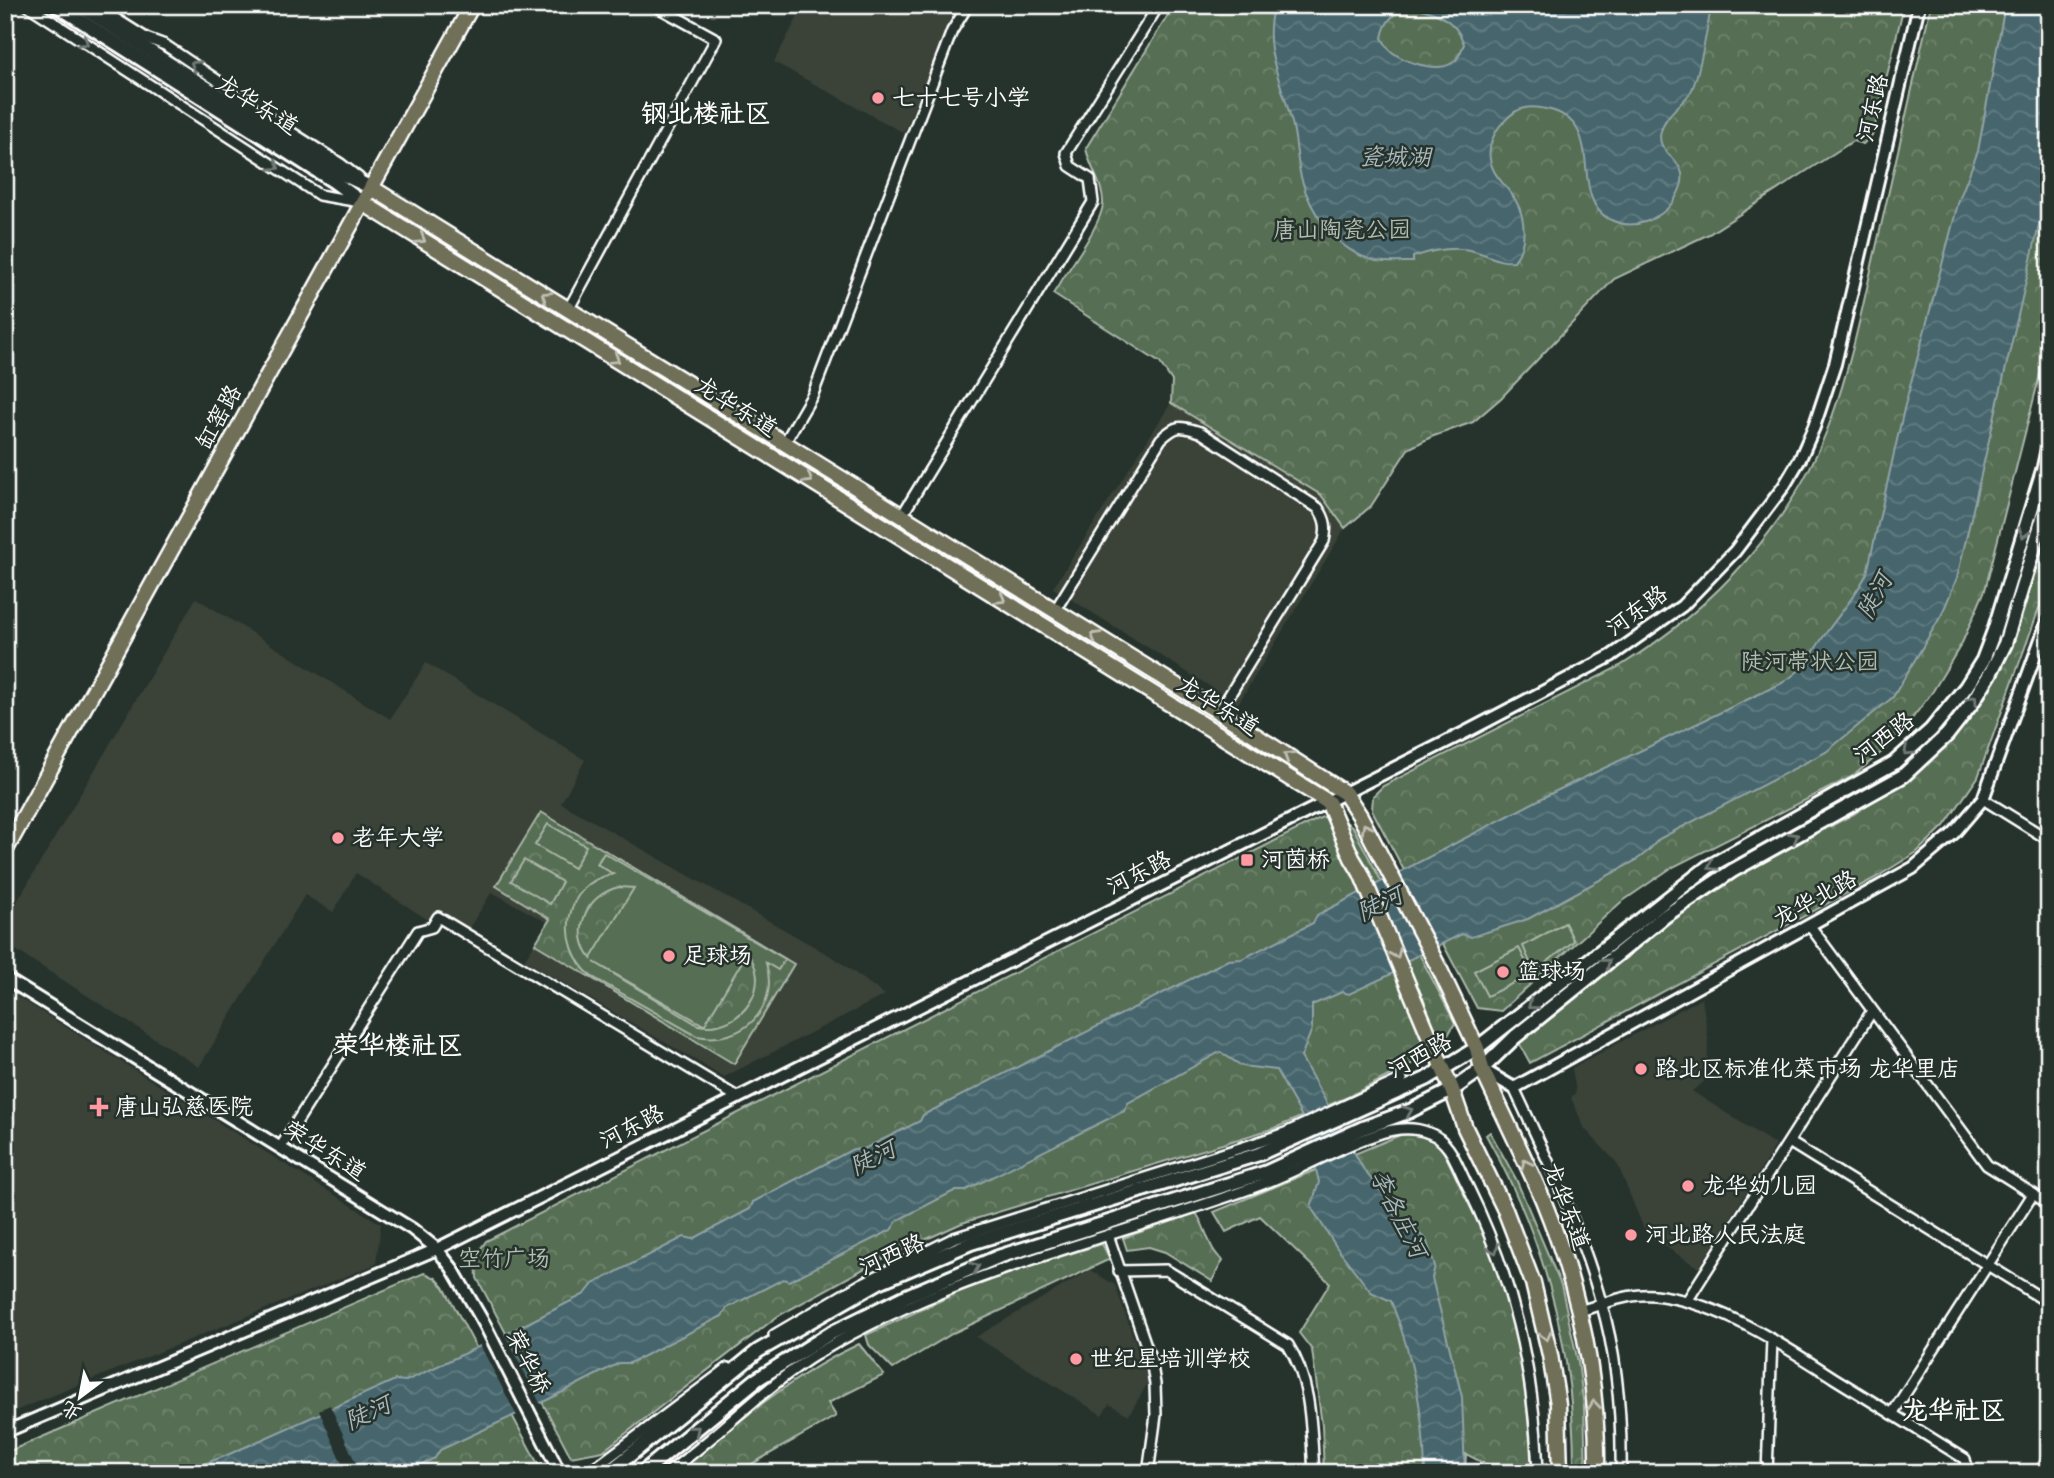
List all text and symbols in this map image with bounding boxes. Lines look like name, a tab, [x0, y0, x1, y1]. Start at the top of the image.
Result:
one-way arrow	[76, 34, 89, 47]
one-way arrow	[190, 61, 203, 74]
street label: 龙华东道	[211, 69, 303, 141]
street label: 河东路	[1852, 71, 1894, 145]
place label: 七十七号小学	[892, 84, 1030, 112]
marker: 七十七号小学	[870, 90, 886, 106]
district label: 钢北楼社区	[641, 99, 771, 130]
water label: 瓷城湖	[1359, 143, 1434, 172]
one-way arrow	[267, 157, 280, 170]
park label: 唐山陶瓷公园	[1273, 216, 1411, 244]
one-way arrow	[414, 230, 427, 243]
one-way arrow	[541, 291, 554, 304]
one-way arrow	[607, 350, 620, 363]
street label: 龙华东道	[690, 371, 782, 443]
street label: 缸窑路	[190, 380, 248, 454]
one-way arrow	[800, 470, 813, 483]
one-way arrow	[2018, 526, 2032, 539]
water label: 陡河	[1851, 564, 1901, 624]
street label: 河东路	[1601, 579, 1673, 643]
one-way arrow	[994, 590, 1007, 603]
one-way arrow	[1089, 632, 1102, 645]
park label: 陡河带状公园	[1741, 648, 1879, 676]
street label: 龙华东道	[1172, 670, 1264, 742]
one-way arrow	[1965, 695, 1978, 708]
street label: 河西路	[1848, 706, 1920, 770]
one-way arrow	[1903, 743, 1916, 755]
one-way arrow	[1283, 751, 1296, 764]
one-way arrow	[1361, 823, 1374, 835]
place label: 老年大学	[352, 824, 444, 852]
marker: 老年大学	[330, 830, 346, 846]
one-way arrow	[1787, 831, 1800, 845]
street label: 河东路	[1102, 845, 1176, 901]
place label: 河茵桥	[1261, 846, 1330, 874]
marker: 河茵桥	[1239, 852, 1255, 868]
one-way arrow	[1706, 857, 1719, 870]
street label: 龙华北路	[1768, 864, 1862, 934]
water label: 陡河	[1352, 879, 1412, 928]
place label: 足球场	[683, 942, 752, 970]
one-way arrow	[1387, 947, 1401, 959]
marker: 足球场	[661, 948, 677, 964]
place label: 篮球场	[1517, 958, 1586, 986]
one-way arrow	[1599, 959, 1611, 972]
marker: 篮球场	[1495, 964, 1511, 980]
one-way arrow	[1527, 996, 1539, 1009]
street label: 河西路	[1383, 1027, 1457, 1085]
district label: 荣华楼社区	[333, 1031, 463, 1062]
place label: 路北区标准化菜市场 龙华里店	[1655, 1055, 1960, 1083]
marker: 路北区标准化菜市场 龙华里店	[1633, 1061, 1649, 1077]
place label: 唐山弘慈医院	[115, 1093, 253, 1121]
marker: 唐山弘慈医院	[89, 1097, 109, 1117]
street label: 河东路	[595, 1099, 669, 1155]
one-way arrow	[1402, 1105, 1414, 1119]
street label: 荣华东道	[279, 1115, 371, 1187]
water label: 陡河	[845, 1132, 905, 1182]
street label: 龙华东道	[1536, 1158, 1596, 1254]
one-way arrow	[1520, 1159, 1534, 1171]
water label: 李各庄河	[1363, 1165, 1435, 1267]
place label: 龙华幼儿园	[1702, 1172, 1817, 1200]
marker: 龙华幼儿园	[1680, 1178, 1696, 1194]
place label: 河北路人民法庭	[1645, 1221, 1806, 1249]
marker: 河北路人民法庭	[1623, 1227, 1639, 1243]
street label: 河西路	[855, 1228, 929, 1282]
one-way arrow	[1486, 1242, 1500, 1254]
park label: 空竹广场	[458, 1245, 550, 1273]
one-way arrow	[968, 1261, 980, 1275]
street label: 荣华桥	[500, 1325, 556, 1399]
one-way arrow	[1538, 1330, 1552, 1342]
place label: 世纪星培训学校	[1090, 1345, 1251, 1373]
marker: 世纪星培训学校	[1068, 1351, 1084, 1367]
north arrow	[46, 1362, 116, 1432]
water label: 陡河	[340, 1388, 400, 1436]
text: 北	[58, 1395, 86, 1425]
district label: 龙华社区	[1902, 1396, 2006, 1427]
one-way arrow	[1586, 1399, 1601, 1411]
one-way arrow	[688, 1425, 700, 1438]

